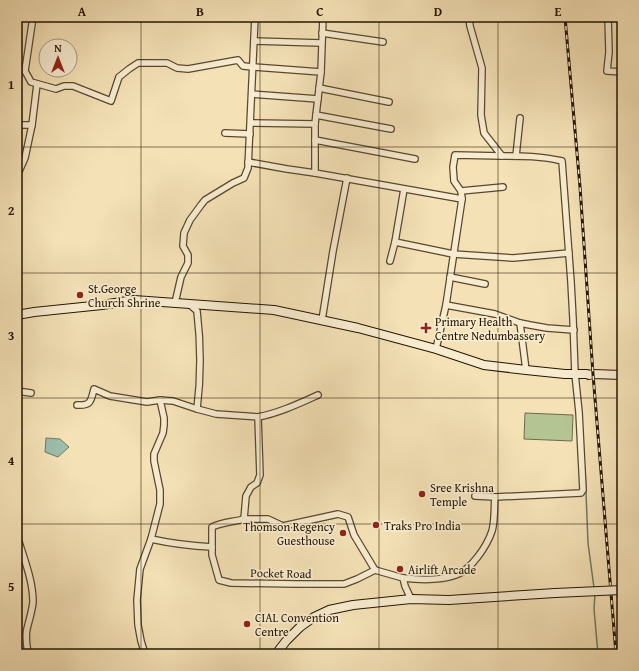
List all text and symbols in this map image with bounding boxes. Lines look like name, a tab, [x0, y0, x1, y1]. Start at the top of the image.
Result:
text: A	[78, 2, 87, 21]
text: B	[196, 2, 204, 21]
text: C	[316, 2, 324, 21]
text: D	[434, 2, 442, 21]
text: E	[555, 2, 562, 21]
north arrow	[38, 38, 78, 78]
text: N	[54, 40, 62, 56]
text: 1	[8, 75, 14, 94]
text: 2	[8, 201, 15, 220]
place label: St.George Church Shrine	[88, 280, 161, 311]
marker: St.George Church Shrine	[75, 290, 85, 300]
place label: Primary Health Centre Nedumbassery	[435, 313, 545, 344]
marker: Primary Health Centre Nedumbassery	[420, 322, 432, 334]
text: 3	[8, 326, 14, 345]
text: 4	[8, 451, 15, 470]
place label: Sree Krishna Temple	[430, 479, 494, 510]
marker: Sree Krishna Temple	[417, 489, 427, 499]
place label: Traks Pro India	[384, 517, 461, 534]
place label: Thomson Regency Guesthouse	[243, 518, 335, 549]
marker: Traks Pro India	[371, 520, 381, 530]
marker: Thomson Regency Guesthouse	[338, 528, 348, 538]
place label: Airlift Arcade	[408, 561, 476, 578]
street label: Pocket Road	[250, 564, 312, 582]
marker: Airlift Arcade	[395, 564, 405, 574]
text: 5	[8, 577, 15, 596]
place label: CIAL Convention Centre	[255, 609, 339, 640]
marker: CIAL Convention Centre	[242, 619, 252, 629]

